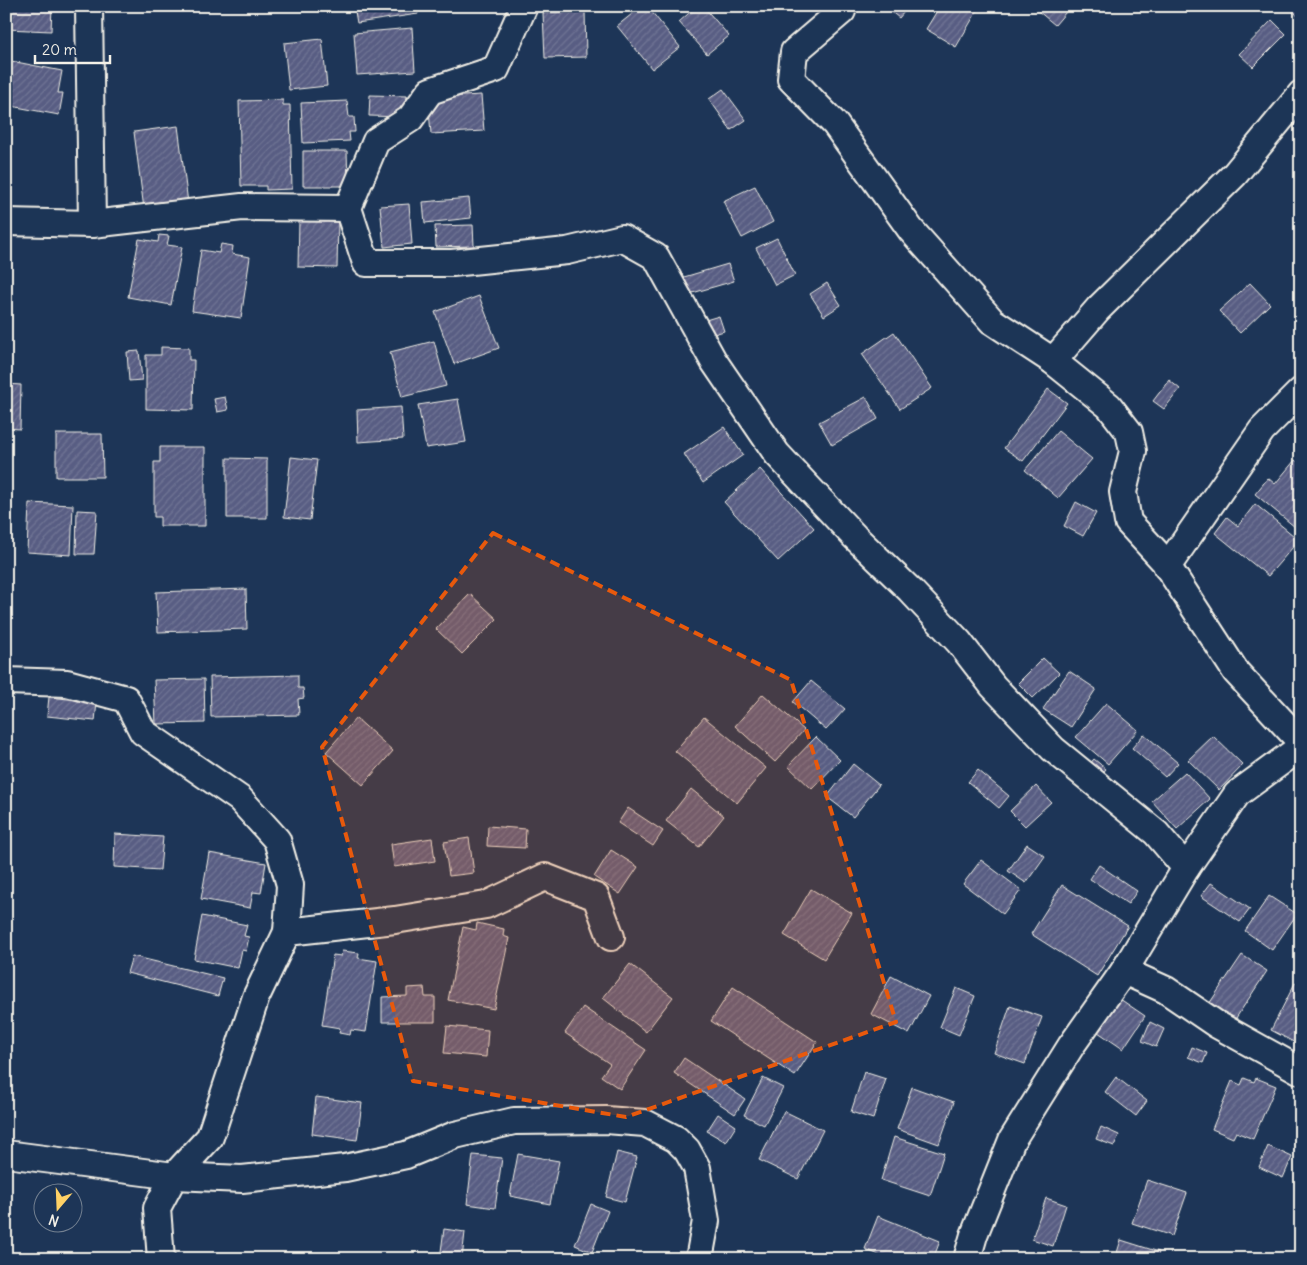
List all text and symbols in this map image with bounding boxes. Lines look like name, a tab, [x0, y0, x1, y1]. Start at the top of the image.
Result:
scale bar	[35, 32, 110, 64]
text: 20 m	[42, 40, 77, 59]
north arrow	[32, 1182, 82, 1232]
text: N	[46, 1210, 61, 1230]

